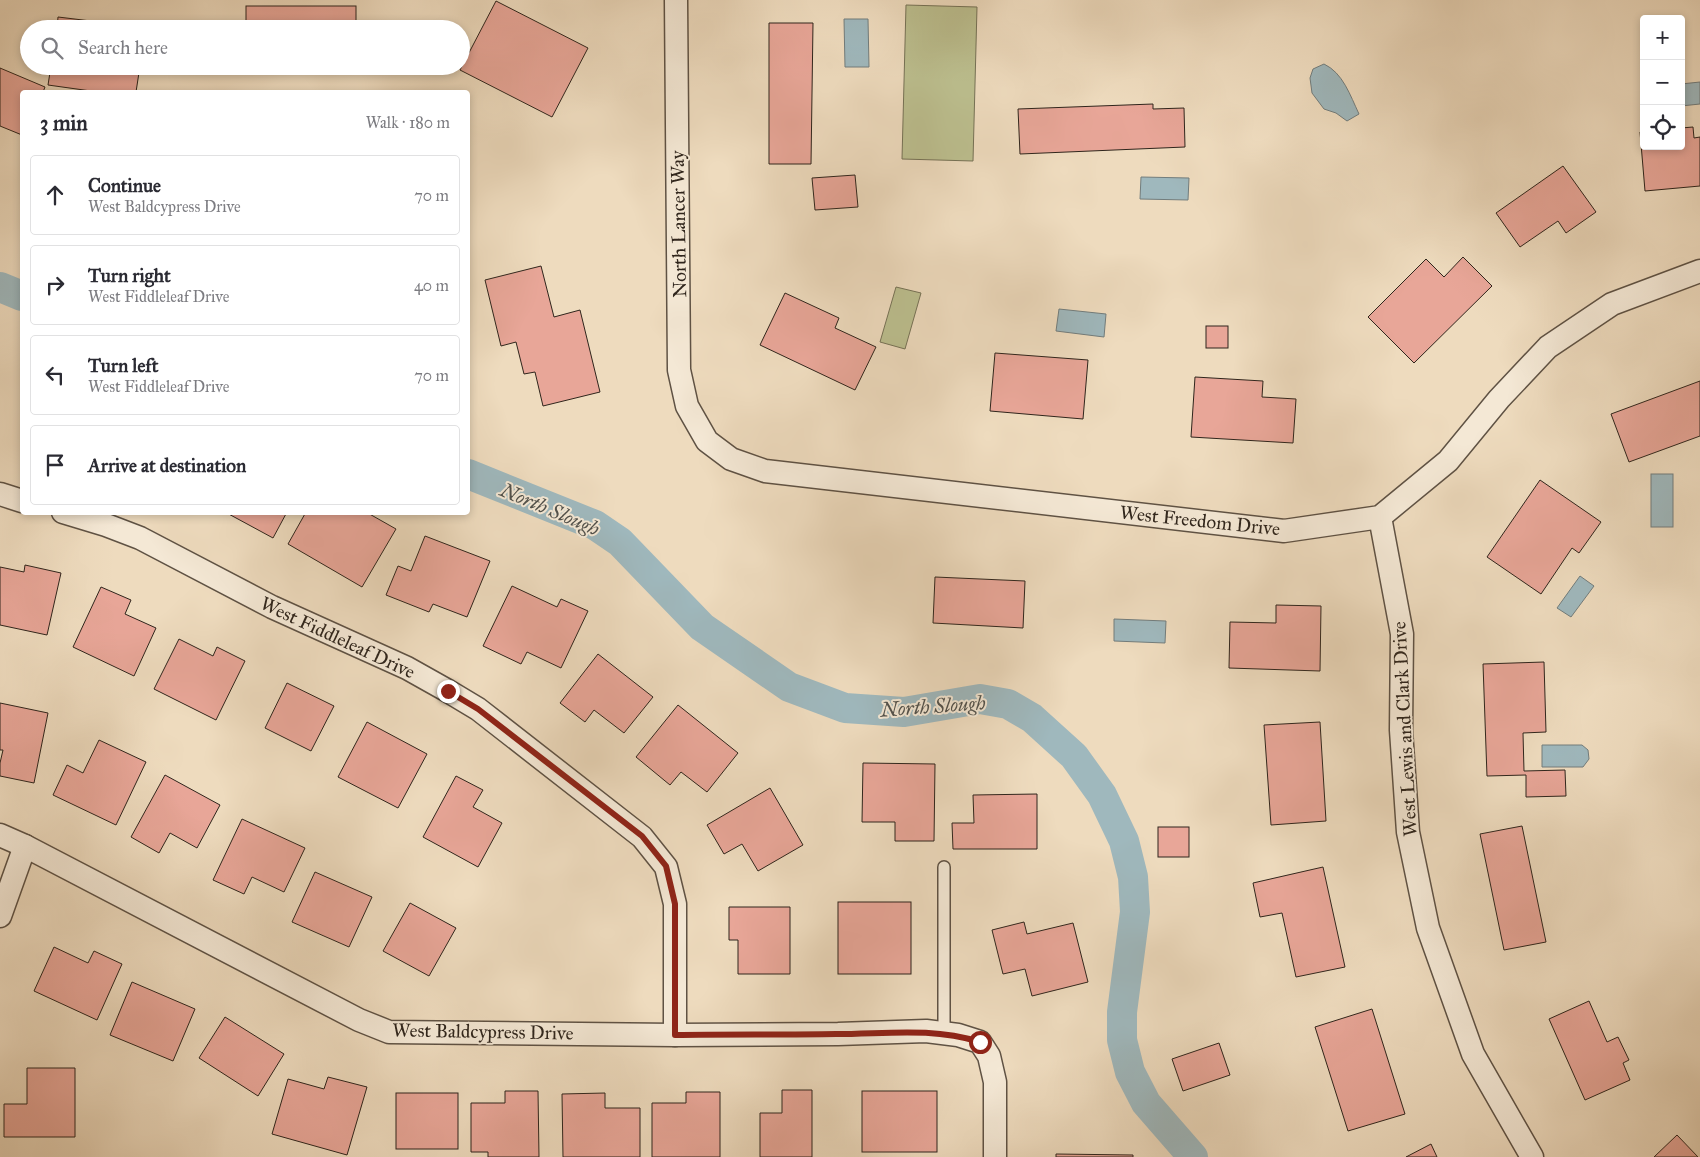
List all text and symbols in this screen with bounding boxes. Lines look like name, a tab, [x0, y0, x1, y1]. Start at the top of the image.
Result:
map controls	[1640, 15, 1685, 150]
button: +	[1640, 15, 1685, 60]
search box	[20, 20, 470, 75]
icon: search	[38, 34, 66, 62]
text: Search here	[78, 36, 168, 59]
button: −	[1640, 60, 1685, 105]
button: locate	[1640, 105, 1685, 150]
text: 3 min	[40, 110, 88, 136]
text: Walk · 180 m	[366, 113, 450, 132]
street label: North Lancer Way	[666, 149, 691, 298]
text: Continue	[88, 174, 161, 197]
icon: ahead	[41, 181, 69, 209]
text: 70 m	[414, 186, 449, 205]
text: West Baldcypress Drive	[88, 197, 241, 216]
text: Turn right	[88, 264, 171, 287]
icon: right	[41, 271, 69, 299]
text: 40 m	[414, 276, 449, 295]
text: West Fiddleleaf Drive	[88, 287, 229, 306]
text: Turn left	[88, 354, 158, 377]
icon: left	[41, 361, 69, 389]
text: 70 m	[414, 366, 449, 385]
text: West Fiddleleaf Drive	[88, 377, 229, 396]
icon: arrive	[41, 451, 69, 479]
text: Arrive at destination	[88, 454, 246, 477]
water label: North Slough	[496, 477, 603, 541]
street label: West Freedom Drive	[1119, 501, 1281, 540]
street label: West Fiddleleaf Drive	[257, 592, 419, 683]
street label: West Lewis and Clark Drive	[1387, 621, 1422, 837]
route end	[437, 680, 460, 703]
water label: North Slough	[879, 690, 987, 722]
street label: West Baldcypress Drive	[392, 1018, 574, 1045]
route start	[969, 1031, 992, 1054]

